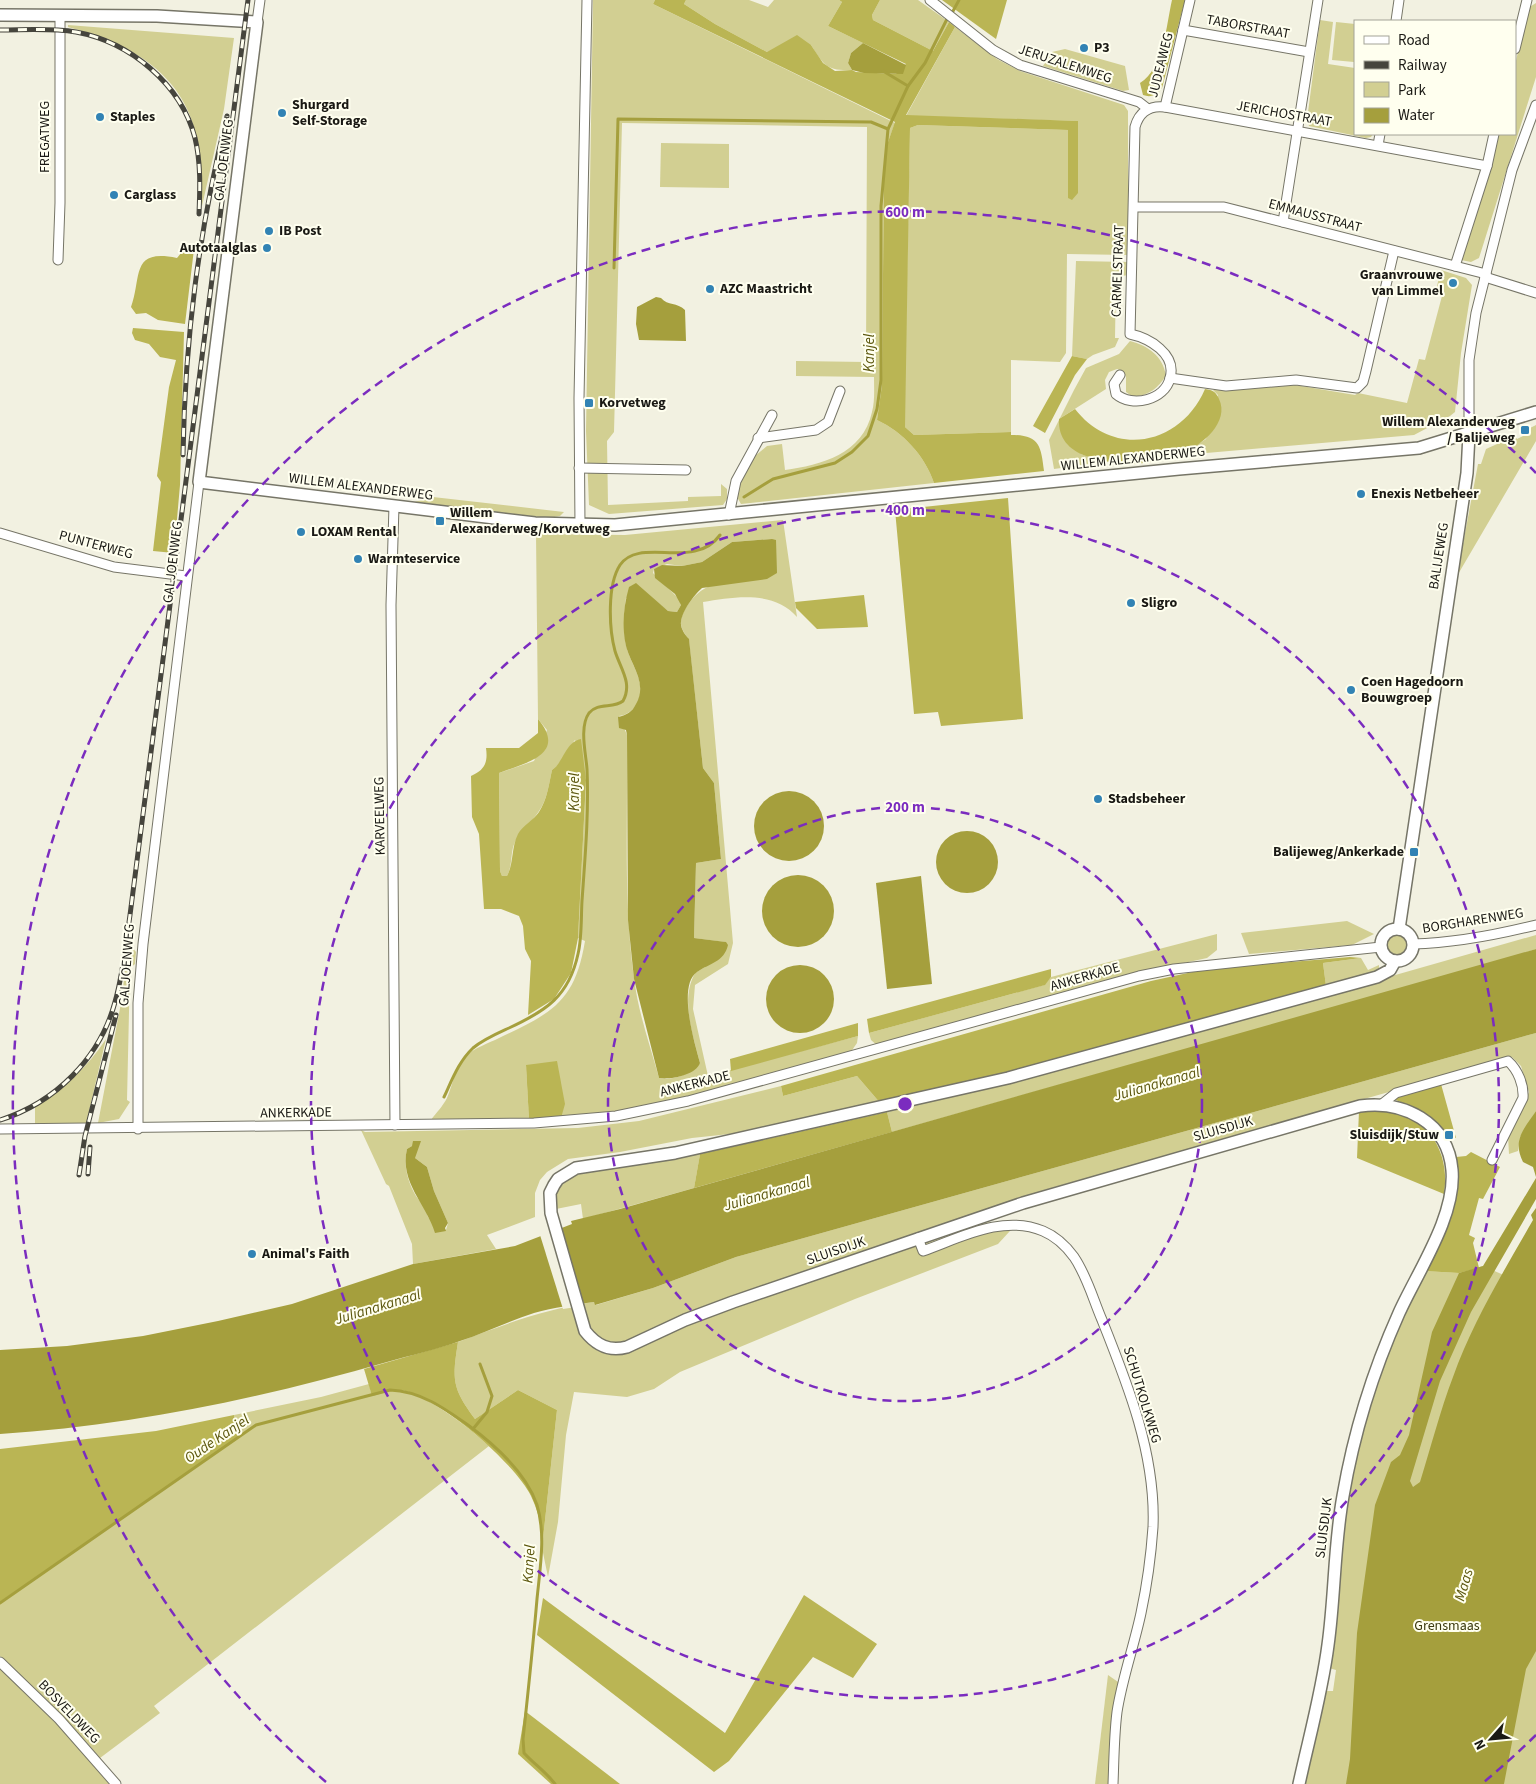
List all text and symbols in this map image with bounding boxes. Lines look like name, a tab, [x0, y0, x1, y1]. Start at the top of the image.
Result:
street label: TABORSTRAAT	[1205, 10, 1292, 44]
legend	[1354, 20, 1516, 135]
street label: JUDEAWEG	[1143, 30, 1179, 100]
text: Road	[1398, 30, 1430, 51]
place label: P3	[1094, 38, 1110, 58]
street label: JERUZALEMWEG	[1016, 39, 1114, 89]
marker: P3	[1078, 42, 1090, 54]
text: Railway	[1398, 55, 1447, 76]
text: Park	[1398, 80, 1427, 101]
place label: Shurgard Self-Storage	[292, 95, 367, 131]
street label: JERICHOSTRAAT	[1235, 96, 1334, 132]
street label: FREGATWEG	[35, 101, 55, 173]
text: Water	[1398, 105, 1435, 126]
place label: Staples	[110, 107, 155, 127]
marker: Shurgard Self-Storage	[276, 107, 288, 119]
marker: Staples	[94, 111, 106, 123]
street label: GALJOENWEG	[209, 118, 239, 202]
place label: Carglass	[124, 185, 176, 205]
marker: Carglass	[108, 189, 120, 201]
street label: EMMAUSSTRAAT	[1266, 194, 1364, 238]
text: 600 m	[885, 202, 925, 223]
place label: IB Post	[279, 221, 322, 241]
street label: CARMELSTRAAT	[1106, 224, 1130, 317]
marker: IB Post	[263, 225, 275, 237]
place label: Autotaalglas	[179, 238, 257, 258]
marker: Autotaalglas	[261, 242, 273, 254]
place label: Graanvrouwe van Limmel	[1360, 265, 1443, 301]
marker: Graanvrouwe van Limmel	[1447, 277, 1459, 289]
place label: AZC Maastricht	[719, 279, 813, 299]
marker: AZC Maastricht	[704, 283, 716, 295]
water label: Kanjel	[859, 333, 880, 372]
place label: Korvetweg	[599, 393, 666, 413]
marker: Korvetweg	[583, 397, 595, 409]
place label: Willem Alexanderweg / Balijeweg	[1382, 412, 1516, 448]
marker: Willem Alexanderweg / Balijeweg	[1519, 424, 1531, 436]
street label: WILLEM ALEXANDERWEG	[1060, 441, 1206, 477]
street label: WILLEM ALEXANDERWEG	[288, 468, 434, 506]
place label: Enexis Netbeheer	[1371, 484, 1479, 504]
marker: Enexis Netbeheer	[1355, 488, 1367, 500]
text: 400 m	[885, 500, 925, 521]
place label: Willem Alexanderweg/Korvetweg	[449, 503, 610, 539]
marker: Willem Alexanderweg/Korvetweg	[434, 515, 446, 527]
street label: GALJOENWEG	[158, 520, 188, 604]
street label: BALIJEWEG	[1424, 521, 1454, 591]
place label: LOXAM Rental	[311, 522, 396, 542]
street label: PUNTERWEG	[57, 526, 135, 564]
marker: LOXAM Rental	[295, 526, 307, 538]
place label: Warmteservice	[368, 549, 460, 569]
marker: Warmteservice	[352, 553, 364, 565]
place label: Sligro	[1141, 593, 1178, 613]
marker: Sligro	[1125, 597, 1137, 609]
place label: Coen Hagedoorn Bouwgroep	[1361, 672, 1463, 708]
marker: Coen Hagedoorn Bouwgroep	[1345, 684, 1357, 696]
water label: Kanjel	[564, 772, 585, 811]
street label: KARVEELWEG	[369, 777, 391, 855]
place label: Stadsbeheer	[1108, 789, 1186, 809]
marker: Stadsbeheer	[1092, 793, 1104, 805]
text: 200 m	[885, 797, 925, 818]
place label: Balijeweg/Ankerkade	[1273, 842, 1404, 862]
marker: Balijeweg/Ankerkade	[1408, 846, 1420, 858]
street label: BORGHARENWEG	[1421, 903, 1525, 939]
street label: GALJOENWEG	[114, 923, 140, 1007]
street label: ANKERKADE	[1048, 958, 1122, 996]
water label: Julianakanaal	[1111, 1062, 1203, 1107]
street label: ANKERKADE	[658, 1066, 732, 1102]
centre of rings	[896, 1095, 914, 1113]
street label: ANKERKADE	[260, 1102, 332, 1124]
street label: SLUISDIJK	[1191, 1111, 1256, 1147]
place label: Sluisdijk/Stuw	[1349, 1125, 1439, 1145]
marker: Sluisdijk/Stuw	[1443, 1129, 1455, 1141]
water label: Julianakanaal	[721, 1172, 813, 1217]
street label: SLUISDIJK	[804, 1231, 869, 1270]
place label: Animal's Faith	[261, 1244, 350, 1264]
marker: Animal's Faith	[246, 1248, 258, 1260]
water label: Julianakanaal	[332, 1284, 424, 1330]
street label: SCHUTKOLKWEG	[1118, 1344, 1166, 1446]
water label: Oude Kanjel	[180, 1409, 254, 1468]
street label: SLUISDIJK	[1310, 1496, 1338, 1560]
water label: Kanjel	[517, 1544, 541, 1584]
water label: Maas	[1449, 1566, 1479, 1604]
park label: Grensmaas	[1414, 1616, 1480, 1636]
street label: BOSVELDWEG	[33, 1676, 105, 1748]
north arrow	[1466, 1714, 1516, 1764]
text: N	[1469, 1736, 1491, 1753]

